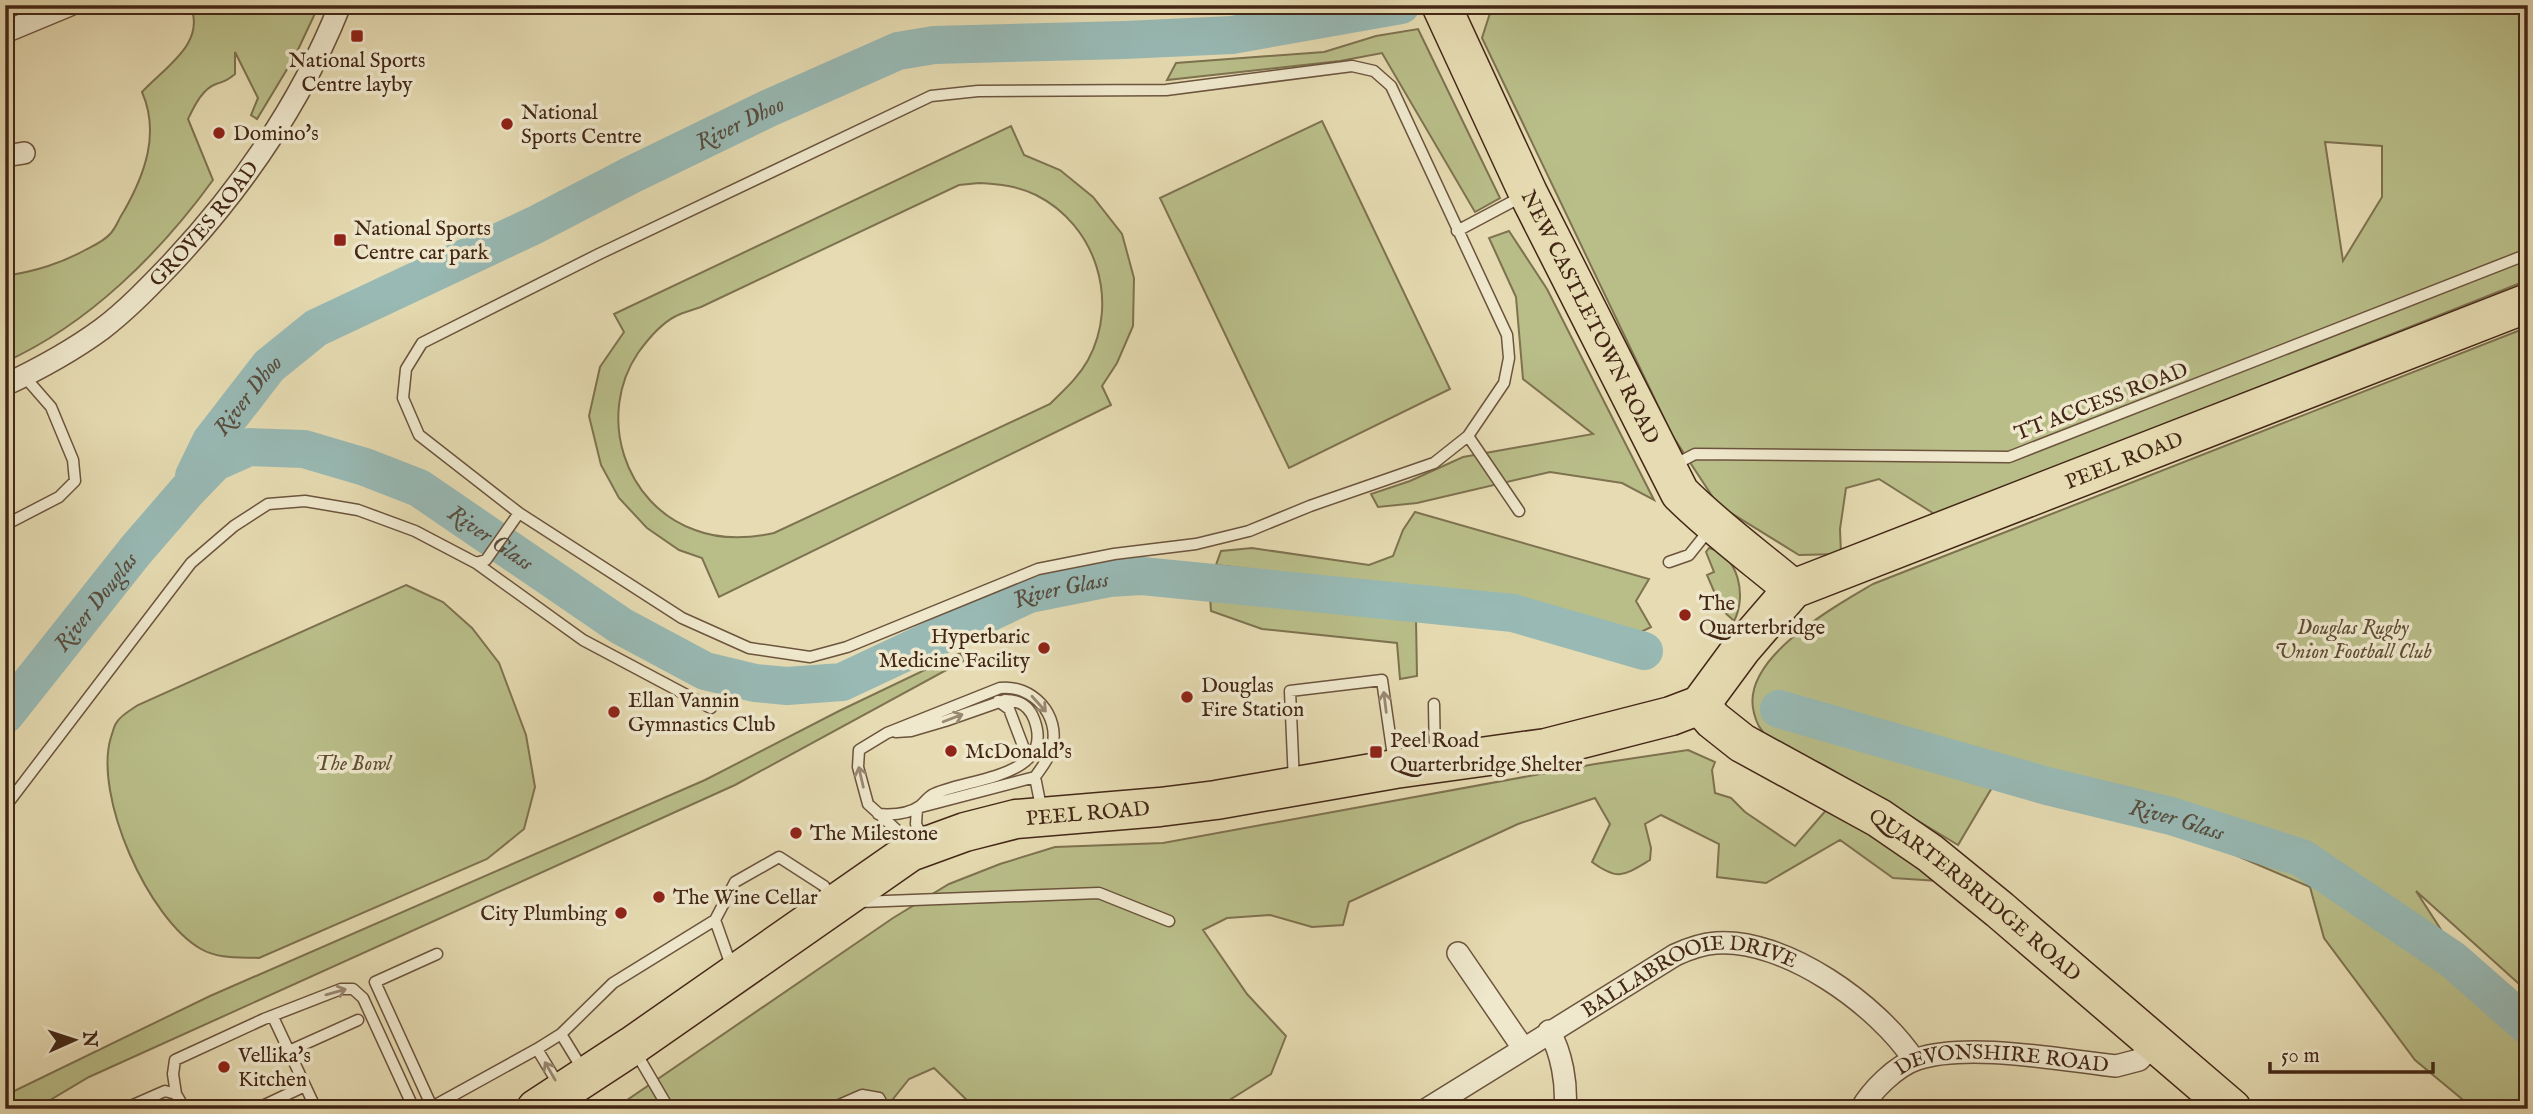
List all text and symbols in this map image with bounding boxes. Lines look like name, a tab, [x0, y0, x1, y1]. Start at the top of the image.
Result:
marker: National Sports Centre layby	[349, 28, 365, 44]
place label: National Sports Centre layby	[289, 48, 425, 99]
water label: River Dhoo	[691, 90, 789, 158]
place label: National Sports Centre	[521, 100, 642, 151]
marker: National Sports Centre	[499, 116, 515, 132]
place label: Domino's	[233, 121, 319, 148]
marker: Domino's	[211, 125, 227, 141]
street label: GROVES ROAD	[144, 156, 266, 293]
street label: NEW CASTLETOWN ROAD	[1514, 186, 1665, 449]
place label: National Sports Centre car park	[354, 216, 491, 267]
marker: National Sports Centre car park	[332, 232, 348, 248]
water label: River Dhoo	[208, 348, 288, 442]
street label: TT ACCESS ROAD	[2011, 357, 2192, 448]
street label: PEEL ROAD	[2062, 426, 2187, 497]
water label: River Glass	[442, 499, 539, 578]
water label: River Douglas	[48, 546, 145, 658]
water label: River Glass	[1008, 565, 1112, 616]
place label: The Quarterbridge	[1699, 591, 1825, 642]
marker: The Quarterbridge	[1677, 607, 1693, 623]
park label: Douglas Rugby Union Football Club	[2274, 615, 2432, 666]
place label: Hyperbaric Medicine Facility	[878, 624, 1031, 675]
marker: Hyperbaric Medicine Facility	[1036, 640, 1052, 656]
place label: Douglas Fire Station	[1201, 673, 1304, 724]
place label: Ellan Vannin Gymnastics Club	[628, 688, 775, 739]
marker: Douglas Fire Station	[1179, 689, 1195, 705]
one-way arrow	[1378, 691, 1391, 714]
one-way arrow	[1030, 694, 1047, 712]
marker: Ellan Vannin Gymnastics Club	[606, 704, 622, 720]
one-way arrow	[942, 710, 964, 723]
place label: Peel Road Quarterbridge Shelter	[1390, 728, 1583, 779]
place label: McDonald's	[965, 739, 1072, 766]
marker: McDonald's	[943, 743, 959, 759]
marker: Peel Road Quarterbridge Shelter	[1368, 744, 1384, 760]
park label: The Bowl	[315, 751, 393, 778]
one-way arrow	[854, 766, 867, 789]
water label: River Glass	[2126, 793, 2228, 848]
street label: PEEL ROAD	[1025, 796, 1151, 833]
street label: QUARTERBRIDGE ROAD	[1864, 803, 2086, 988]
place label: The Milestone	[810, 821, 938, 848]
marker: The Milestone	[788, 825, 804, 841]
place label: The Wine Cellar	[673, 885, 818, 912]
marker: The Wine Cellar	[651, 889, 667, 905]
place label: City Plumbing	[480, 901, 608, 928]
marker: City Plumbing	[613, 905, 629, 921]
street label: BALLABROOIE DRIVE	[1577, 931, 1801, 1025]
one-way arrow	[325, 985, 347, 998]
north arrow	[38, 1006, 108, 1076]
text: N	[77, 1029, 101, 1049]
scale bar	[2270, 1030, 2433, 1074]
street label: DEVONSHIRE ROAD	[1890, 1040, 2110, 1083]
place label: Vellika's Kitchen	[237, 1043, 311, 1094]
text: 50 m	[2281, 1043, 2320, 1070]
marker: Vellika's Kitchen	[216, 1059, 232, 1075]
one-way arrow	[543, 1061, 556, 1082]

